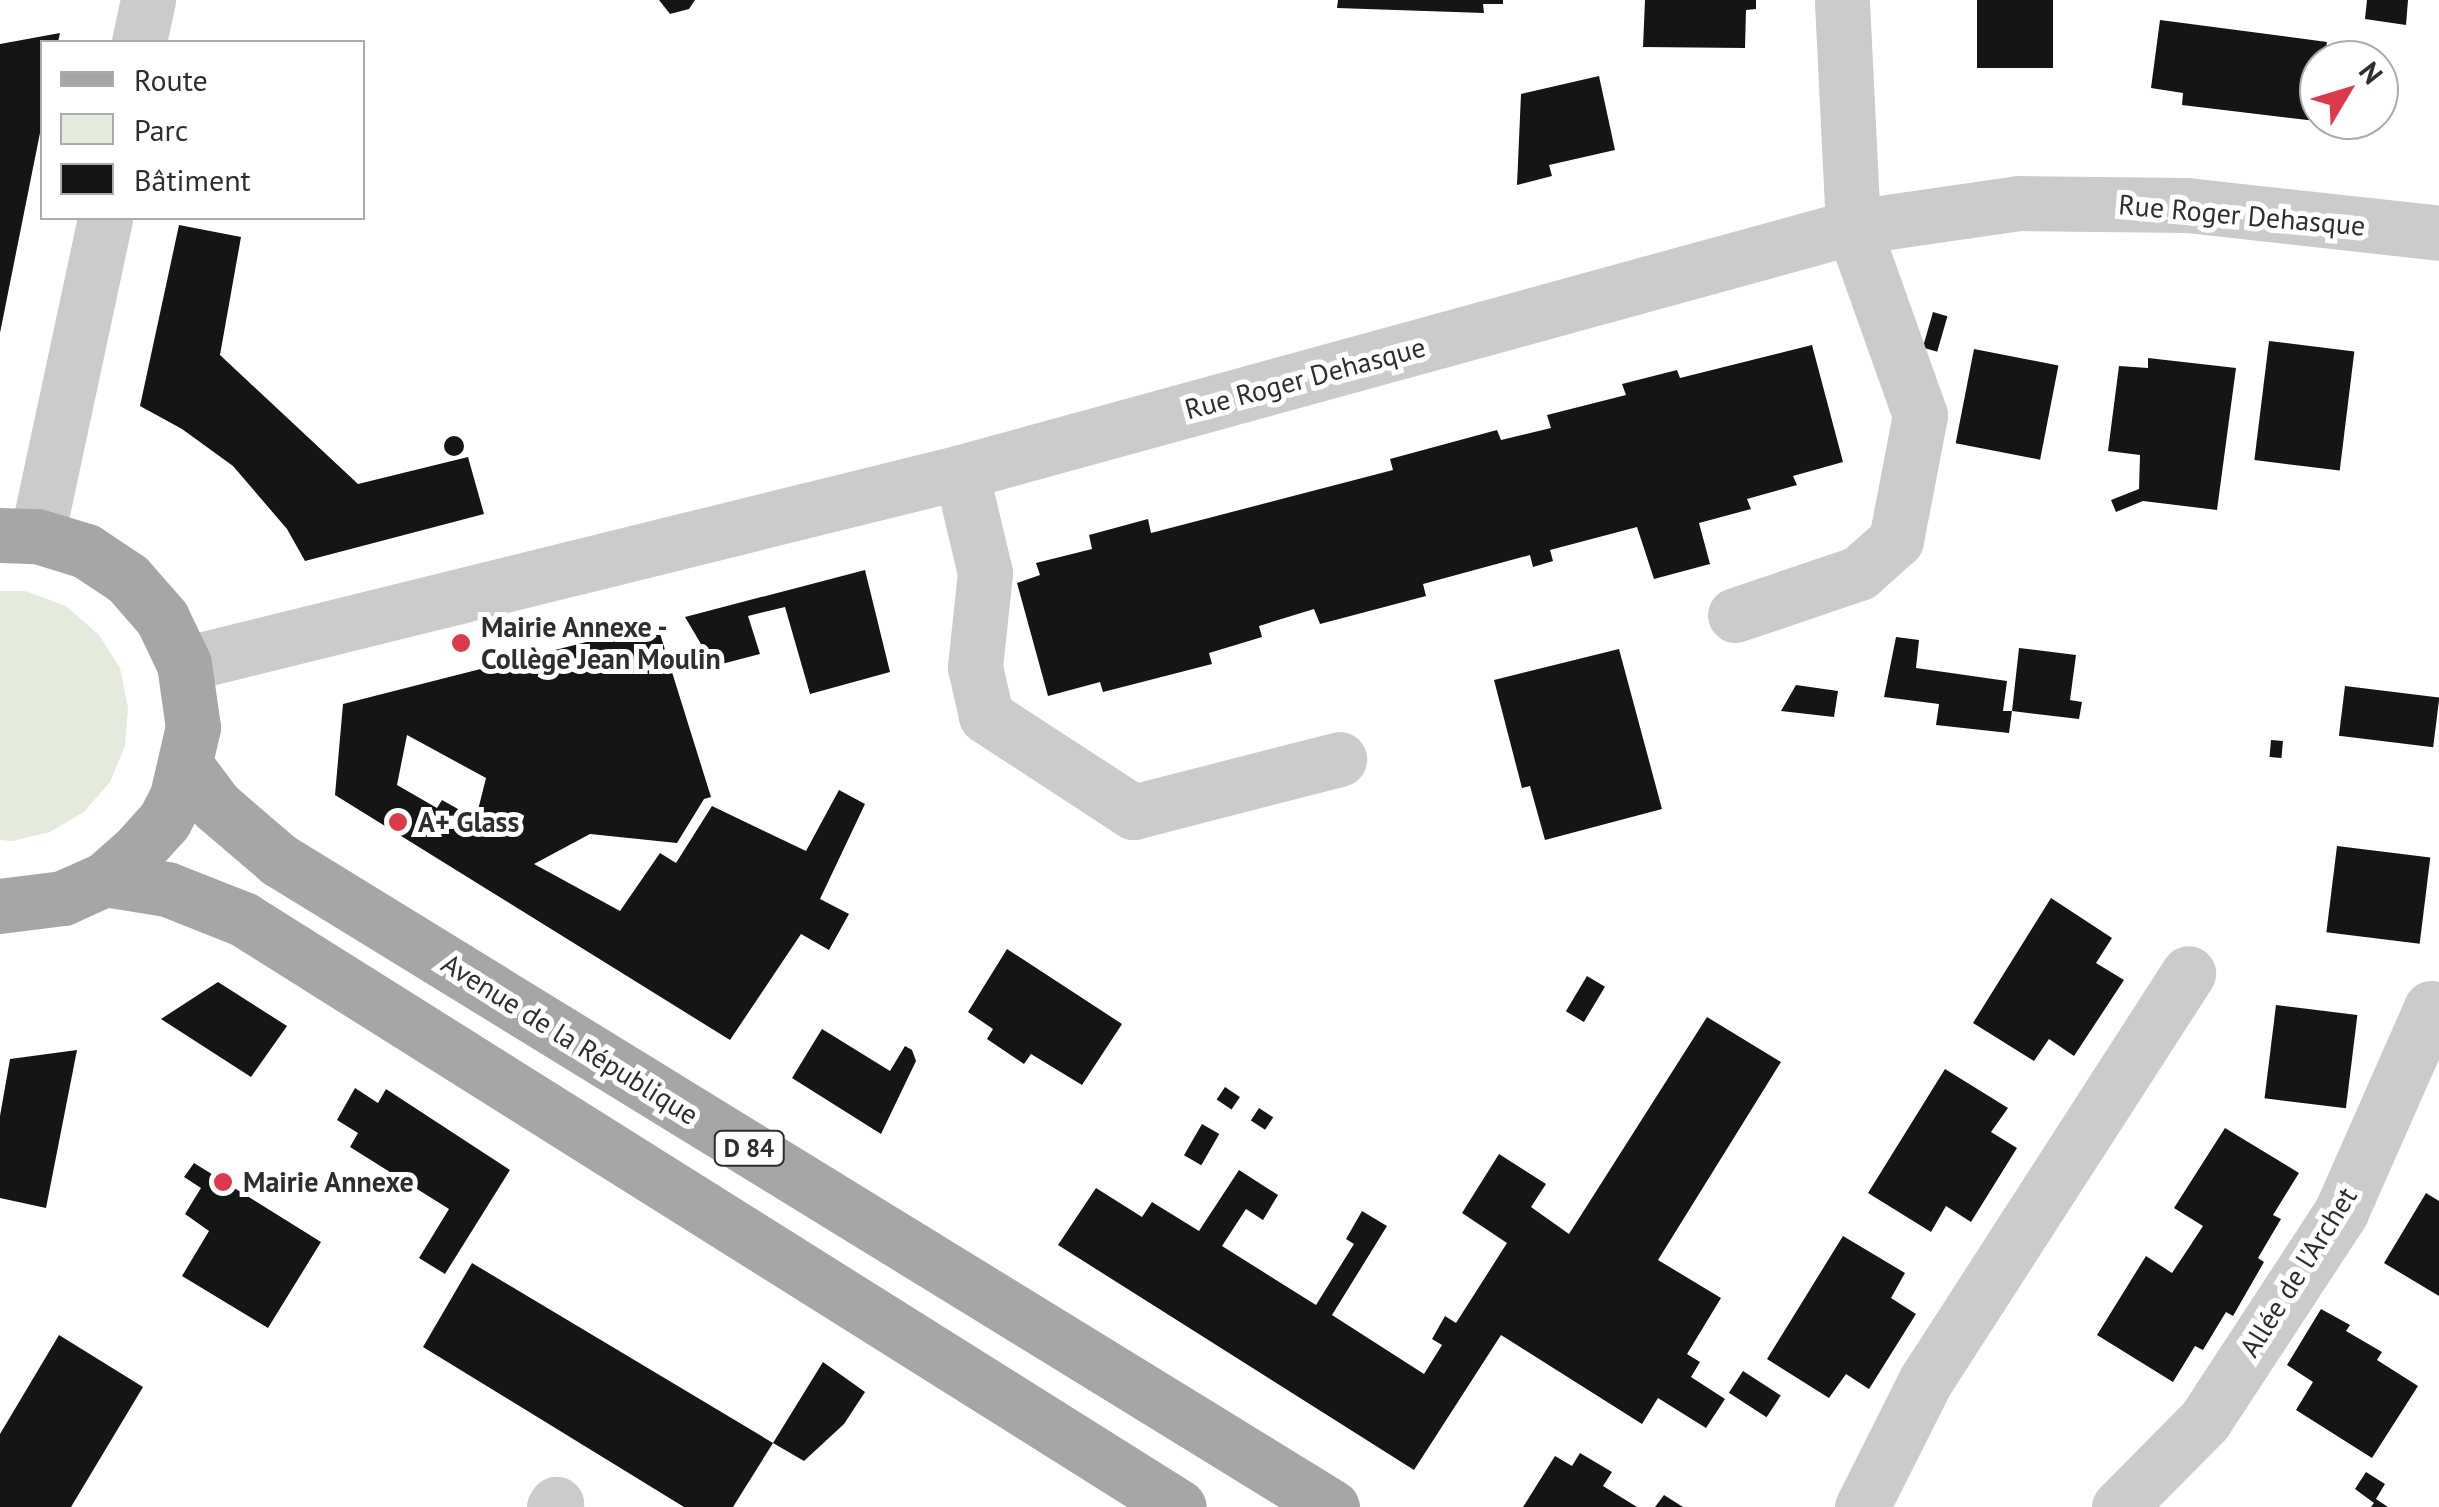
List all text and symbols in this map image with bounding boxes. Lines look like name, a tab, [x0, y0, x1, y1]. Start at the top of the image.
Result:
legend	[40, 40, 365, 220]
north arrow	[2299, 40, 2399, 140]
text: N	[2351, 54, 2392, 91]
text: Route	[134, 60, 208, 99]
text: Parc	[134, 110, 188, 149]
text: Bâtiment	[134, 160, 251, 199]
street label: Rue Roger Dehasque	[2117, 187, 2367, 243]
street label: Rue Roger Dehasque	[1181, 330, 1429, 426]
place label: Mairie Annexe - Collège Jean Moulin	[481, 610, 721, 676]
marker: Mairie Annexe - Collège Jean Moulin	[450, 632, 472, 654]
place label: A+ Glass	[418, 805, 520, 839]
marker: A+ Glass	[387, 811, 409, 833]
street label: Avenue de la République	[436, 946, 704, 1132]
road number: D 84	[712, 1128, 786, 1168]
place label: Mairie Annexe	[243, 1165, 415, 1199]
marker: Mairie Annexe	[212, 1171, 234, 1193]
street label: Allée de l'Archet	[2232, 1181, 2364, 1363]

